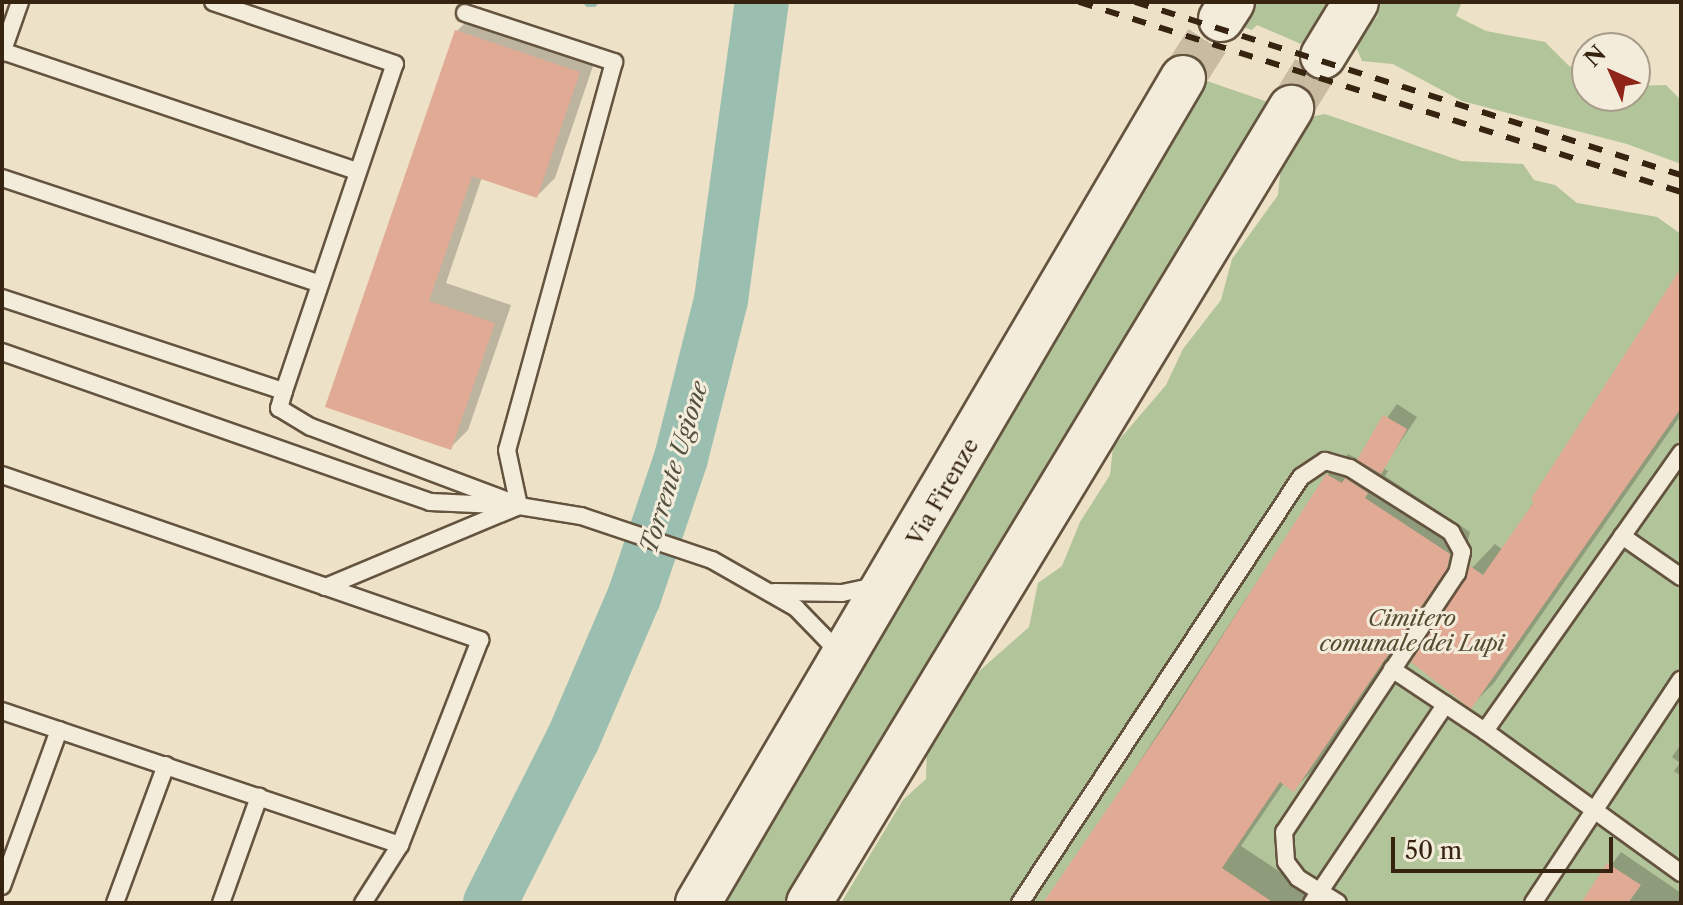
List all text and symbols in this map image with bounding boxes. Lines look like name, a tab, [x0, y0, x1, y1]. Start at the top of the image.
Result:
north arrow	[1571, 32, 1651, 112]
text: N	[1579, 40, 1611, 72]
water label: Torrente Ugione	[634, 378, 714, 556]
street label: Via Firenze	[902, 434, 984, 550]
park label: Cimitero comunale dei Lupi	[1320, 605, 1504, 656]
scale bar	[1395, 821, 1617, 871]
text: 50 m	[1405, 836, 1462, 865]

